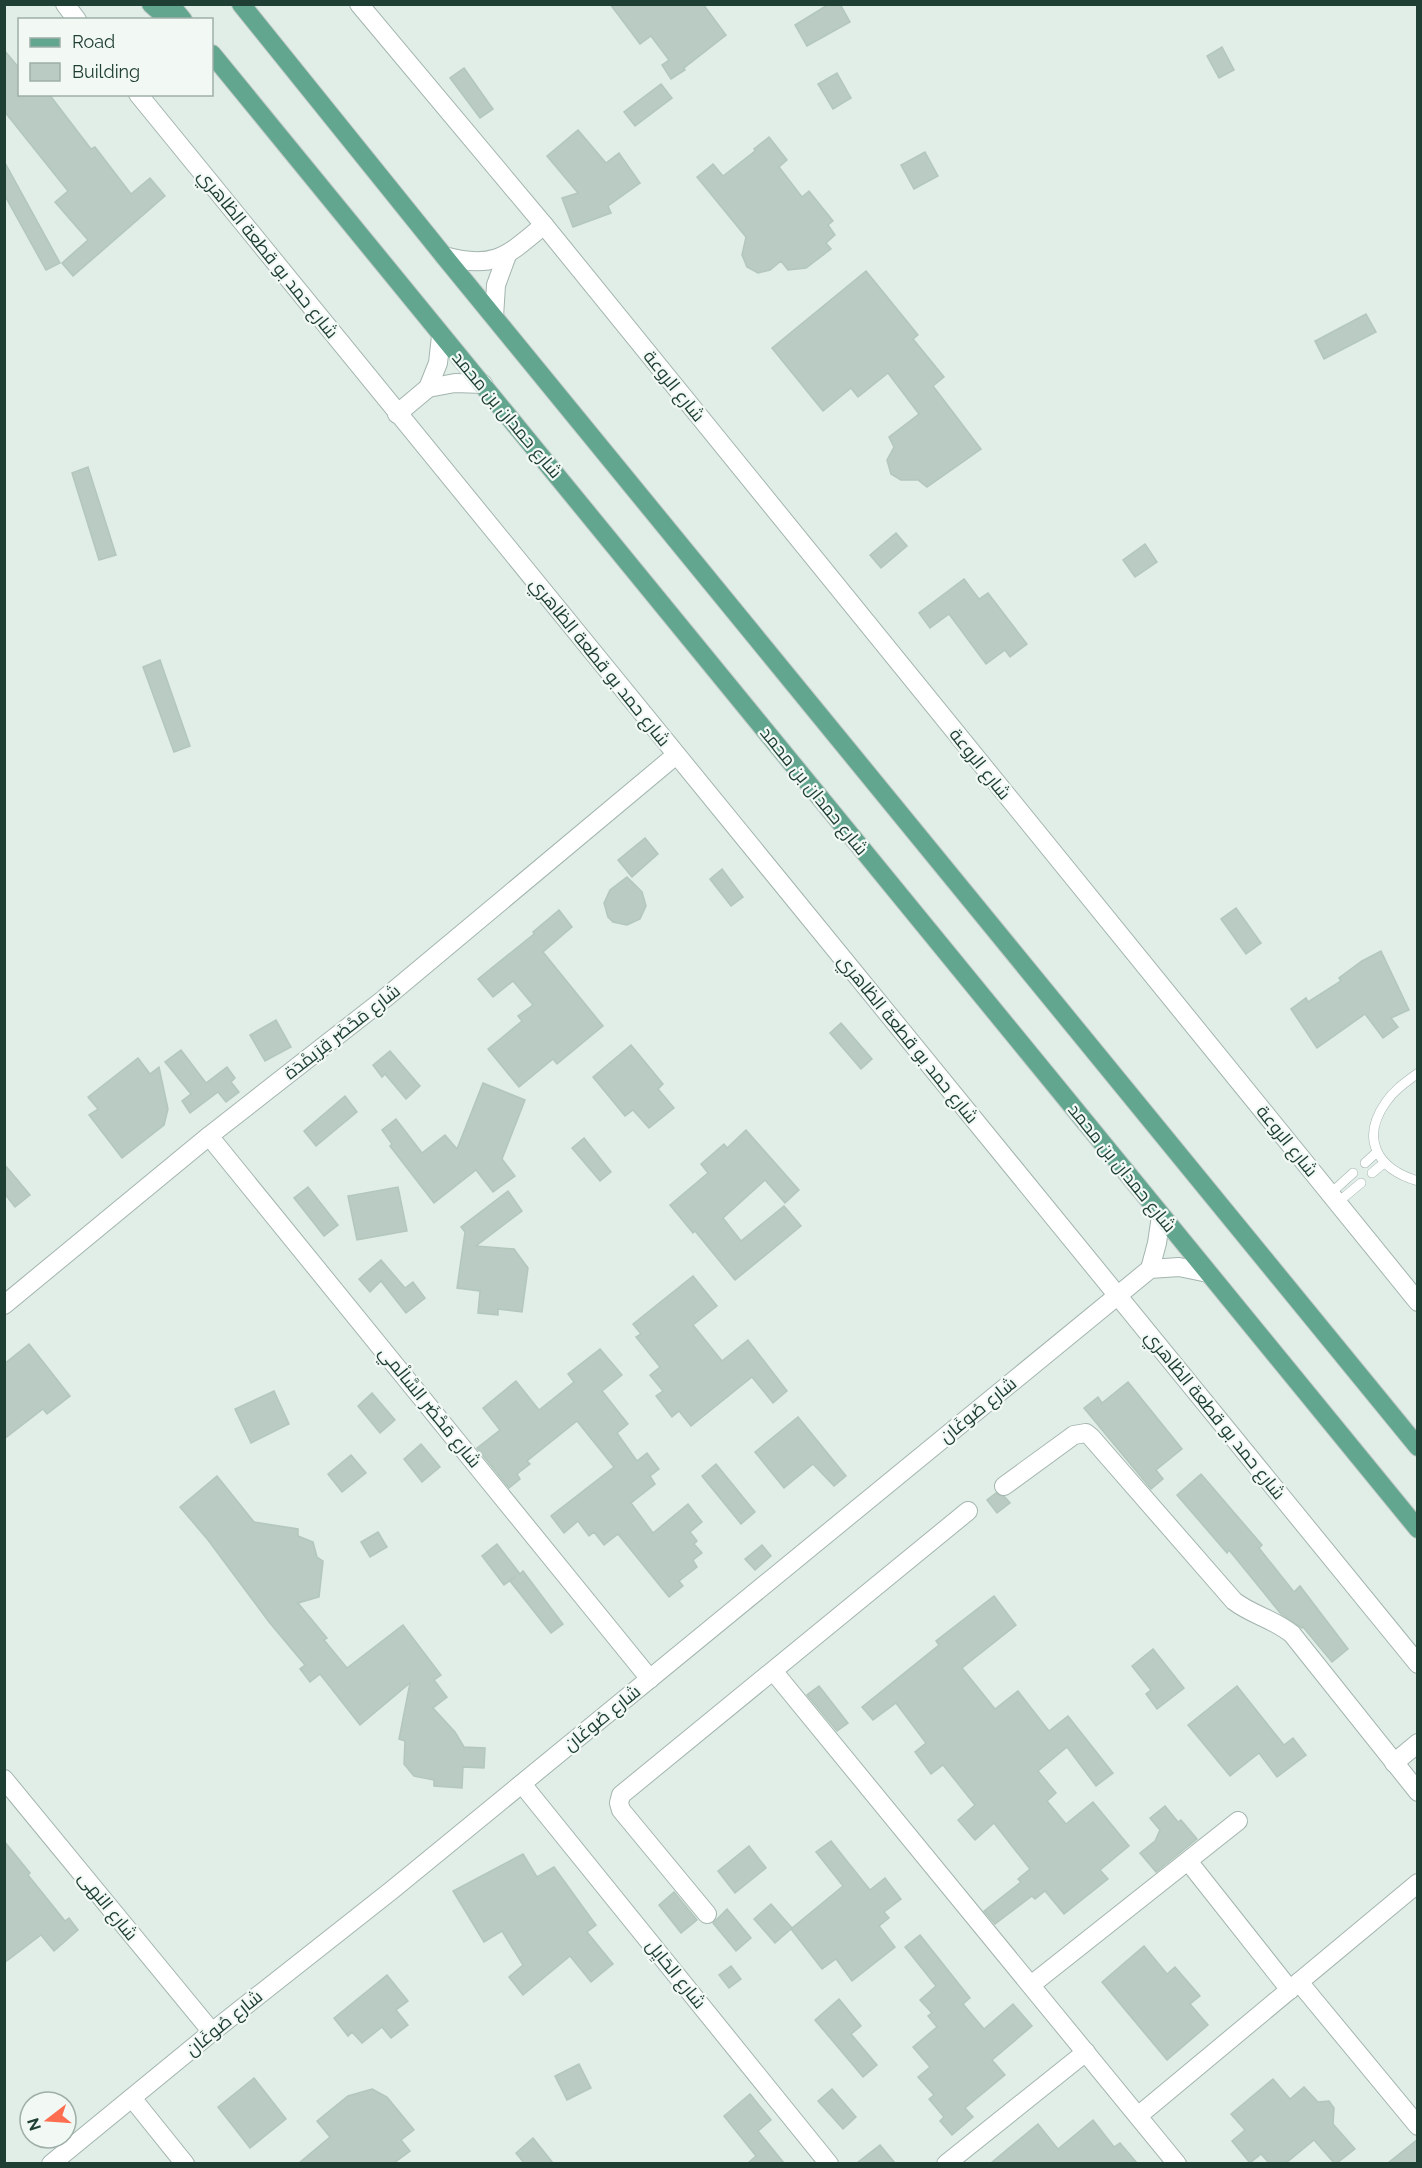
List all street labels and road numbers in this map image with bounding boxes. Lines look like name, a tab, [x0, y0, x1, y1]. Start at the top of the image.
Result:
street label: شارع حمد بو قطعة الظاهري	[191, 165, 343, 345]
street label: شارع الروعة	[638, 346, 709, 427]
street label: شارع حمدان بن محمد	[447, 347, 566, 484]
street label: شارع حمد بو قطعة الظاهري	[523, 573, 675, 753]
street label: شارع حمدان بن محمد	[755, 722, 873, 860]
street label: شارع الروعة	[944, 724, 1015, 805]
street label: شارع حمد بو قطعة الظاهري	[831, 950, 983, 1130]
street label: شارع مَحْضَر قِرَيمْدَة	[279, 980, 405, 1085]
street label: شارع حمدان بن محمد	[1063, 1099, 1181, 1237]
street label: شارع الروعة	[1251, 1101, 1322, 1182]
street label: شارع حمد بو قطعة الظاهري	[1138, 1326, 1290, 1506]
street label: شارع مَحْضَر السَّالْمي	[372, 1342, 486, 1474]
street label: شارع صُوغَان	[935, 1372, 1022, 1448]
street label: شارع صُوغَان	[559, 1680, 646, 1756]
street label: شارع النهى	[73, 1867, 142, 1946]
street label: شارع الحَايِل	[641, 1935, 711, 2014]
street label: شارع صُوغَان	[181, 1985, 268, 2061]

